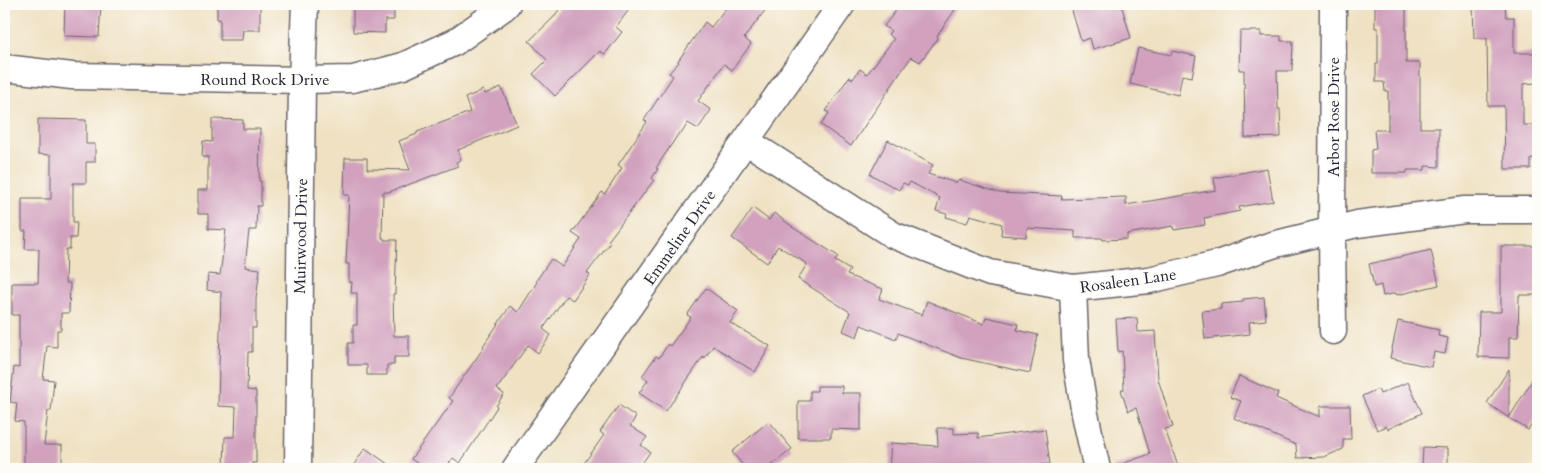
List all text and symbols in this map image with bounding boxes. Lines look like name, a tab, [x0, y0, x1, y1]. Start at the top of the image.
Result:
street label: Arbor Rose Drive	[1323, 57, 1345, 177]
street label: Round Rock Drive	[200, 69, 330, 91]
street label: Muirwood Drive	[289, 178, 313, 294]
street label: Emmeline Drive	[639, 185, 721, 290]
street label: Rosaleen Lane	[1079, 263, 1178, 299]

